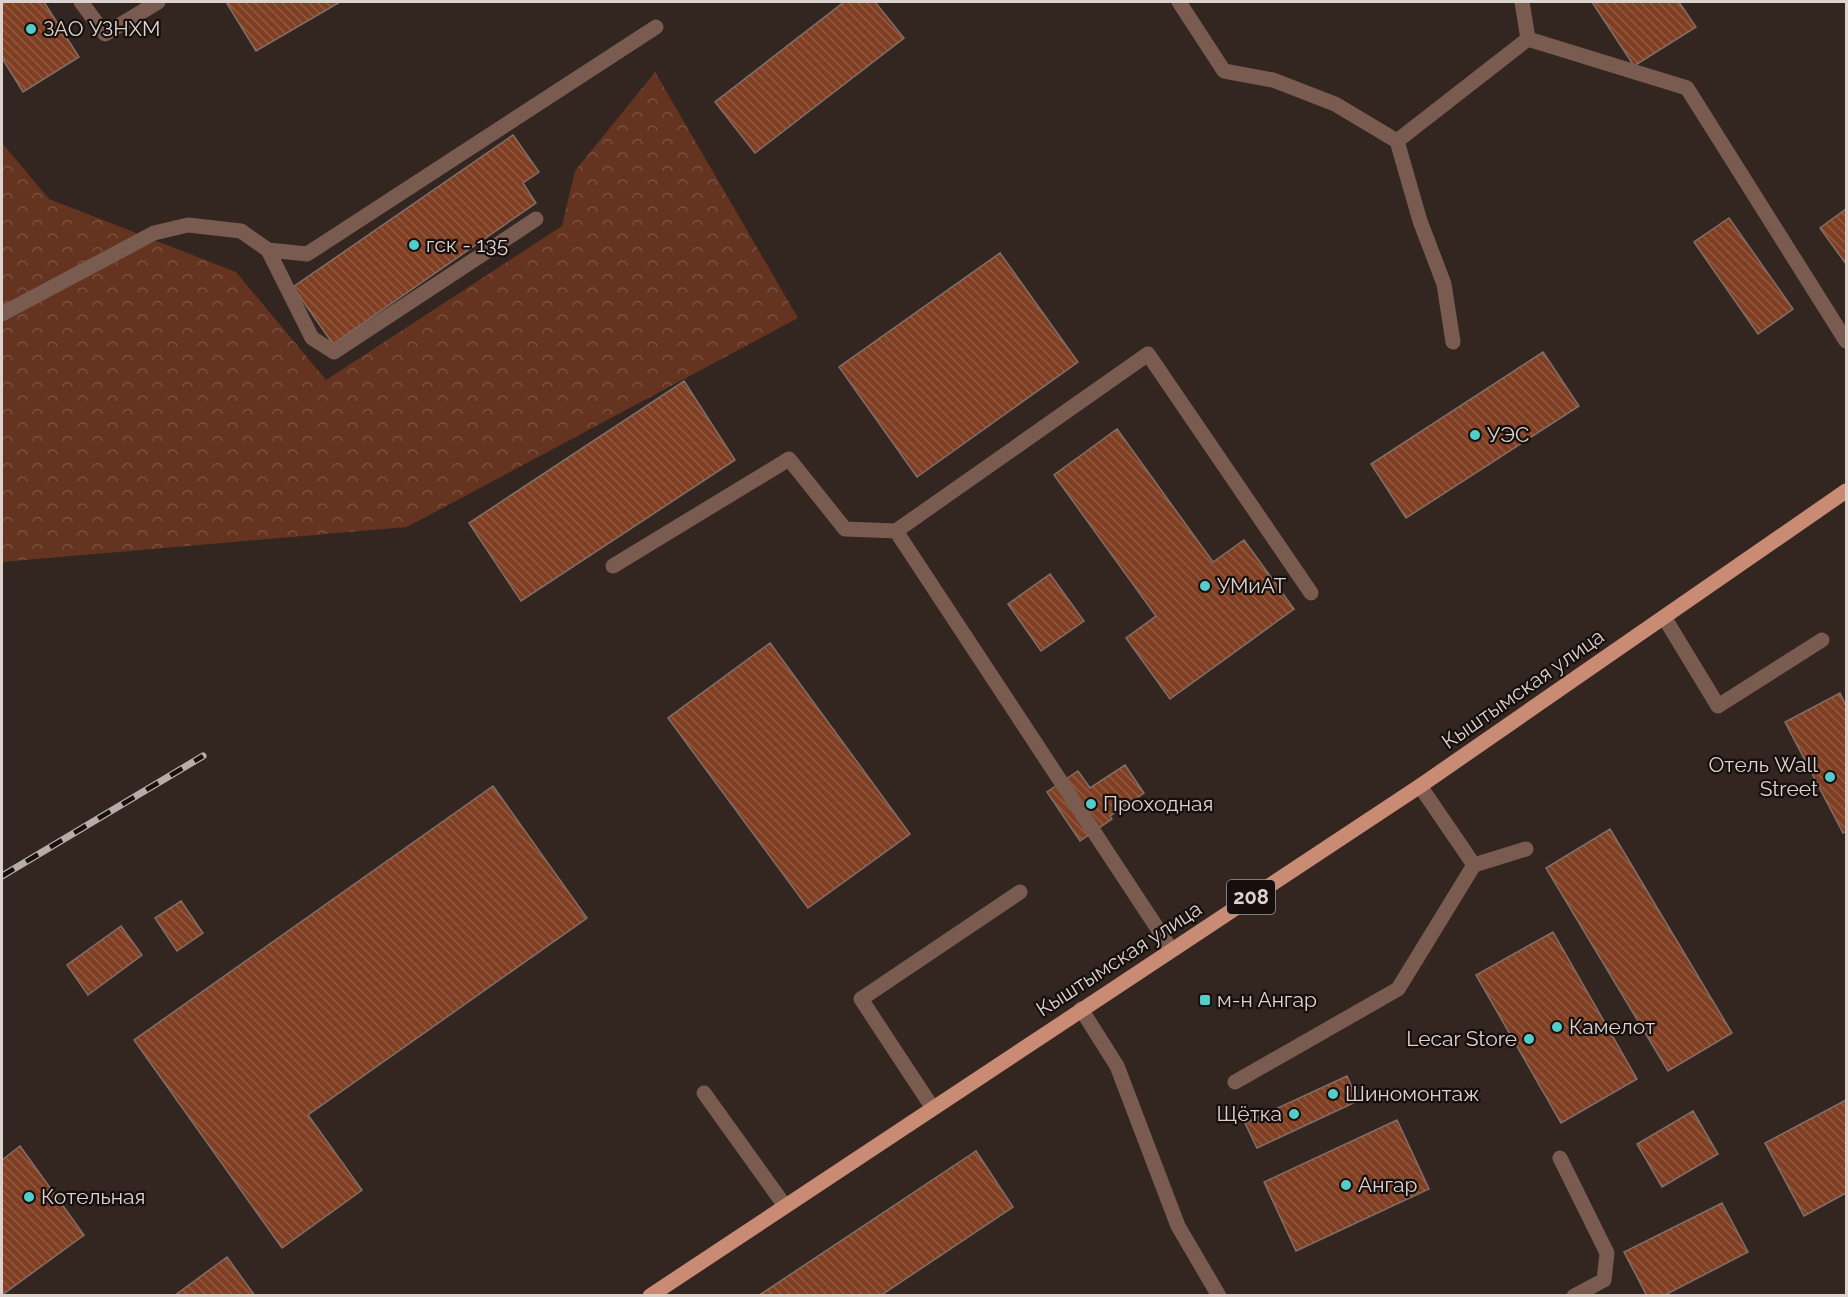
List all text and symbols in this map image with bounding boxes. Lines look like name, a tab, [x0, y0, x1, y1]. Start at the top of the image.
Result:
place label: ЗАО УЗНХМ	[43, 16, 160, 41]
marker: ЗАО УЗНХМ	[24, 22, 38, 36]
place label: гск - 135	[426, 232, 508, 257]
marker: гск - 135	[407, 238, 421, 252]
place label: УЭС	[1487, 422, 1529, 447]
marker: УЭС	[1468, 428, 1482, 442]
place label: УМиАТ	[1217, 573, 1287, 598]
marker: УМиАТ	[1198, 579, 1212, 593]
street label: Кыштымская улица	[1437, 623, 1609, 754]
place label: Отель Wall Street	[1709, 752, 1818, 801]
marker: Отель Wall Street	[1823, 770, 1837, 784]
place label: Проходная	[1103, 791, 1213, 816]
marker: Проходная	[1084, 797, 1098, 811]
road number: 208	[1227, 880, 1275, 914]
street label: Кыштымская улица	[1031, 896, 1206, 1021]
place label: м-н Ангар	[1217, 987, 1317, 1012]
marker: м-н Ангар	[1198, 993, 1212, 1007]
place label: Камелот	[1569, 1014, 1655, 1039]
marker: Камелот	[1550, 1020, 1564, 1034]
place label: Lecar Store	[1406, 1026, 1517, 1051]
marker: Lecar Store	[1522, 1032, 1536, 1046]
place label: Шиномонтаж	[1345, 1081, 1480, 1106]
marker: Шиномонтаж	[1326, 1087, 1340, 1101]
place label: Щётка	[1217, 1101, 1282, 1126]
marker: Щётка	[1287, 1107, 1301, 1121]
place label: Ангар	[1358, 1172, 1417, 1197]
marker: Ангар	[1339, 1178, 1353, 1192]
place label: Котельная	[41, 1184, 145, 1209]
marker: Котельная	[22, 1190, 36, 1204]

